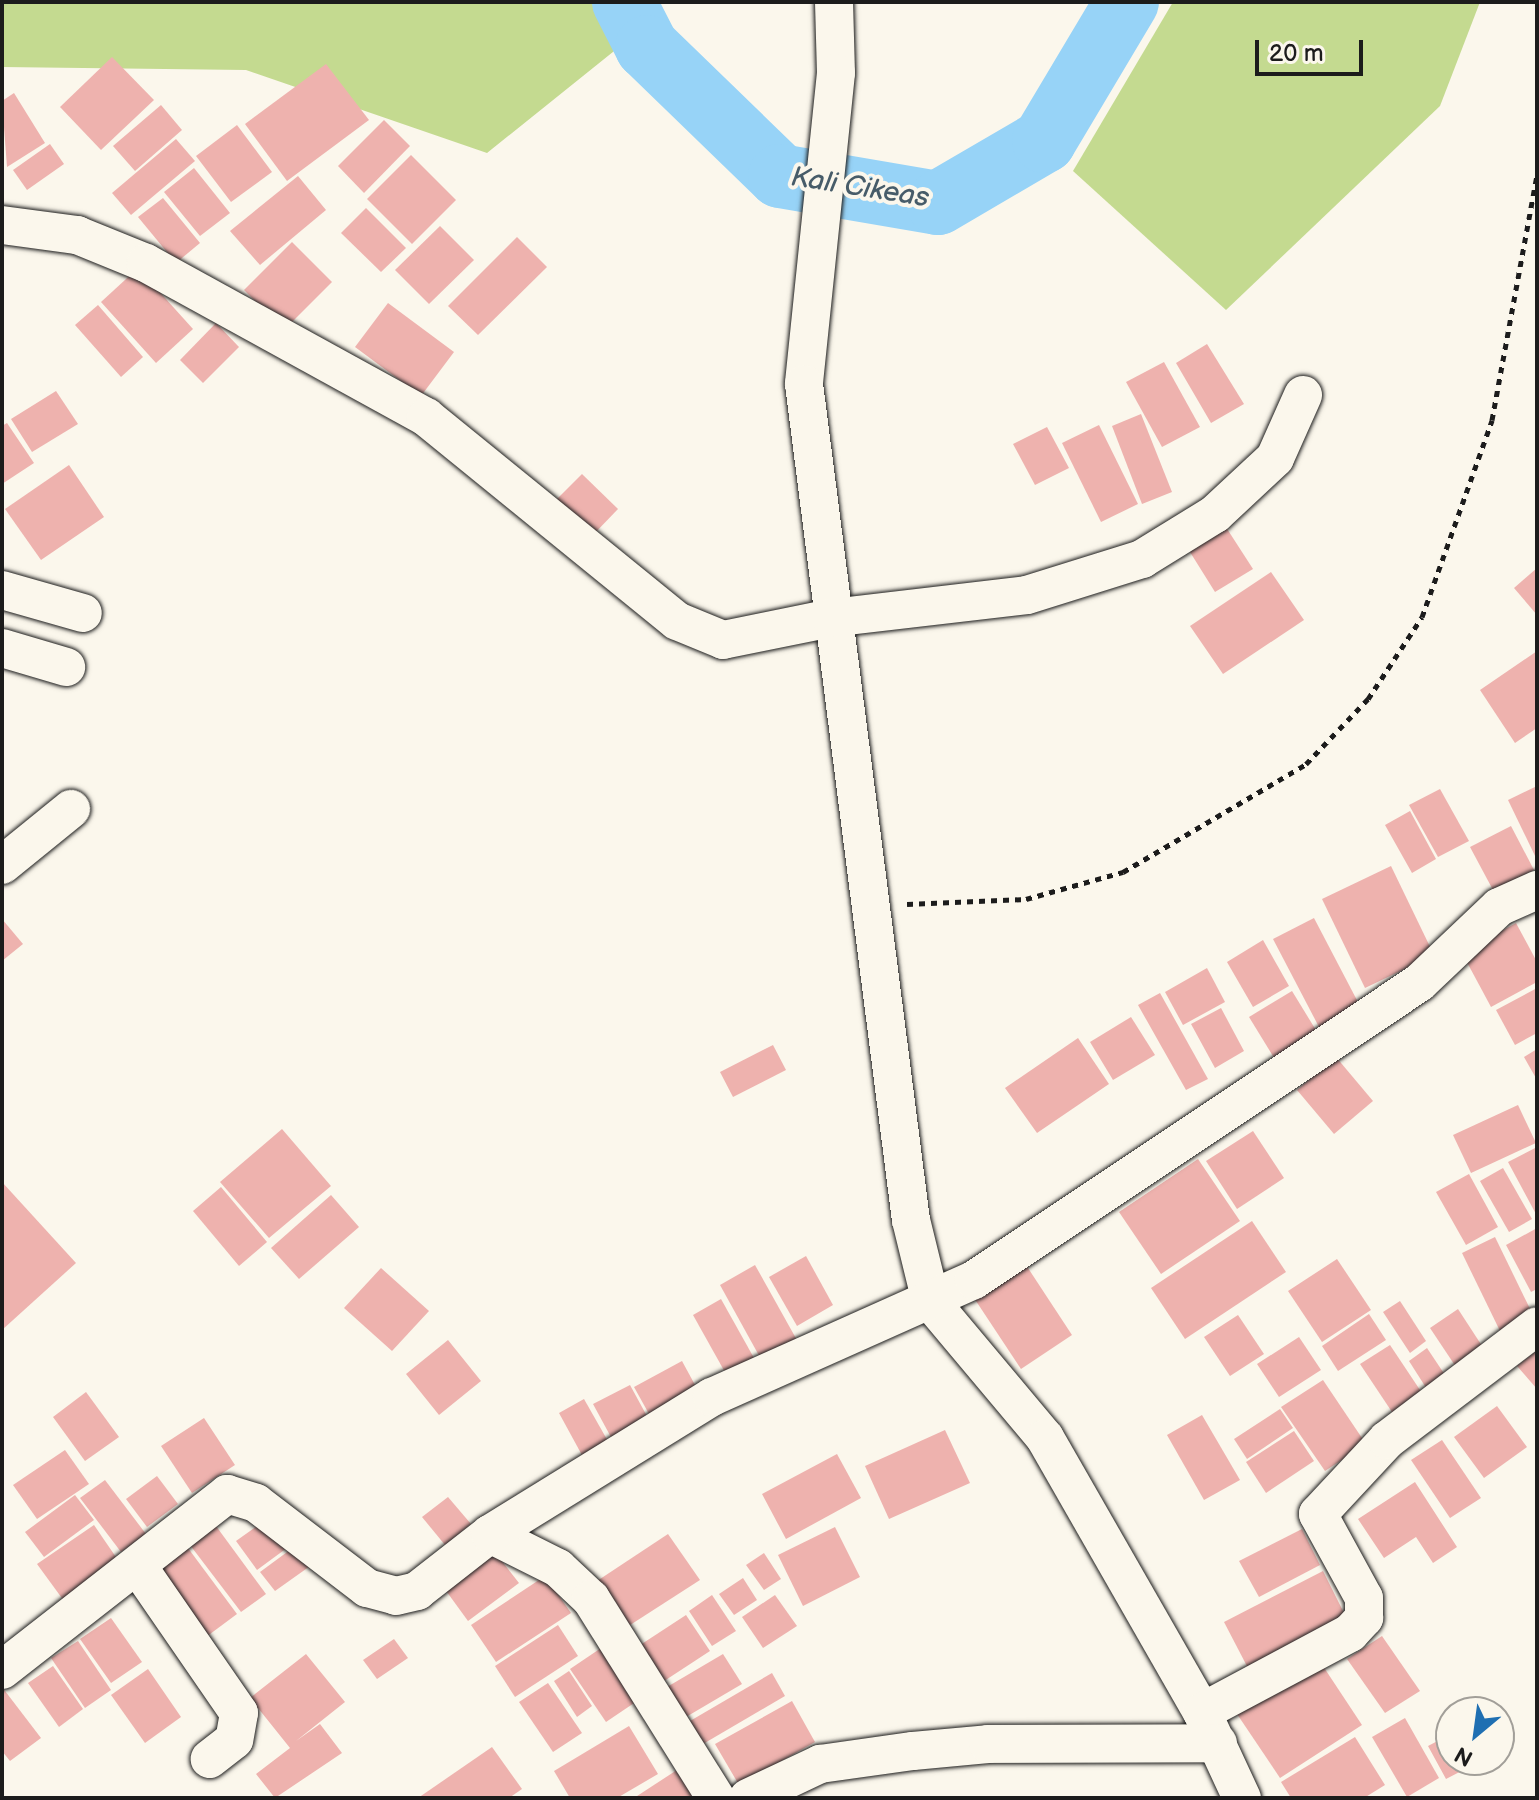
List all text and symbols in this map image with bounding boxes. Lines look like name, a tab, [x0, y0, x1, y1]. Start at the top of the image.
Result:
scale bar	[1259, 24, 1367, 74]
text: 20 m	[1269, 39, 1324, 68]
water label: Kali Cikeas	[789, 161, 931, 215]
north arrow	[1435, 1696, 1515, 1776]
text: N	[1450, 1740, 1478, 1771]

